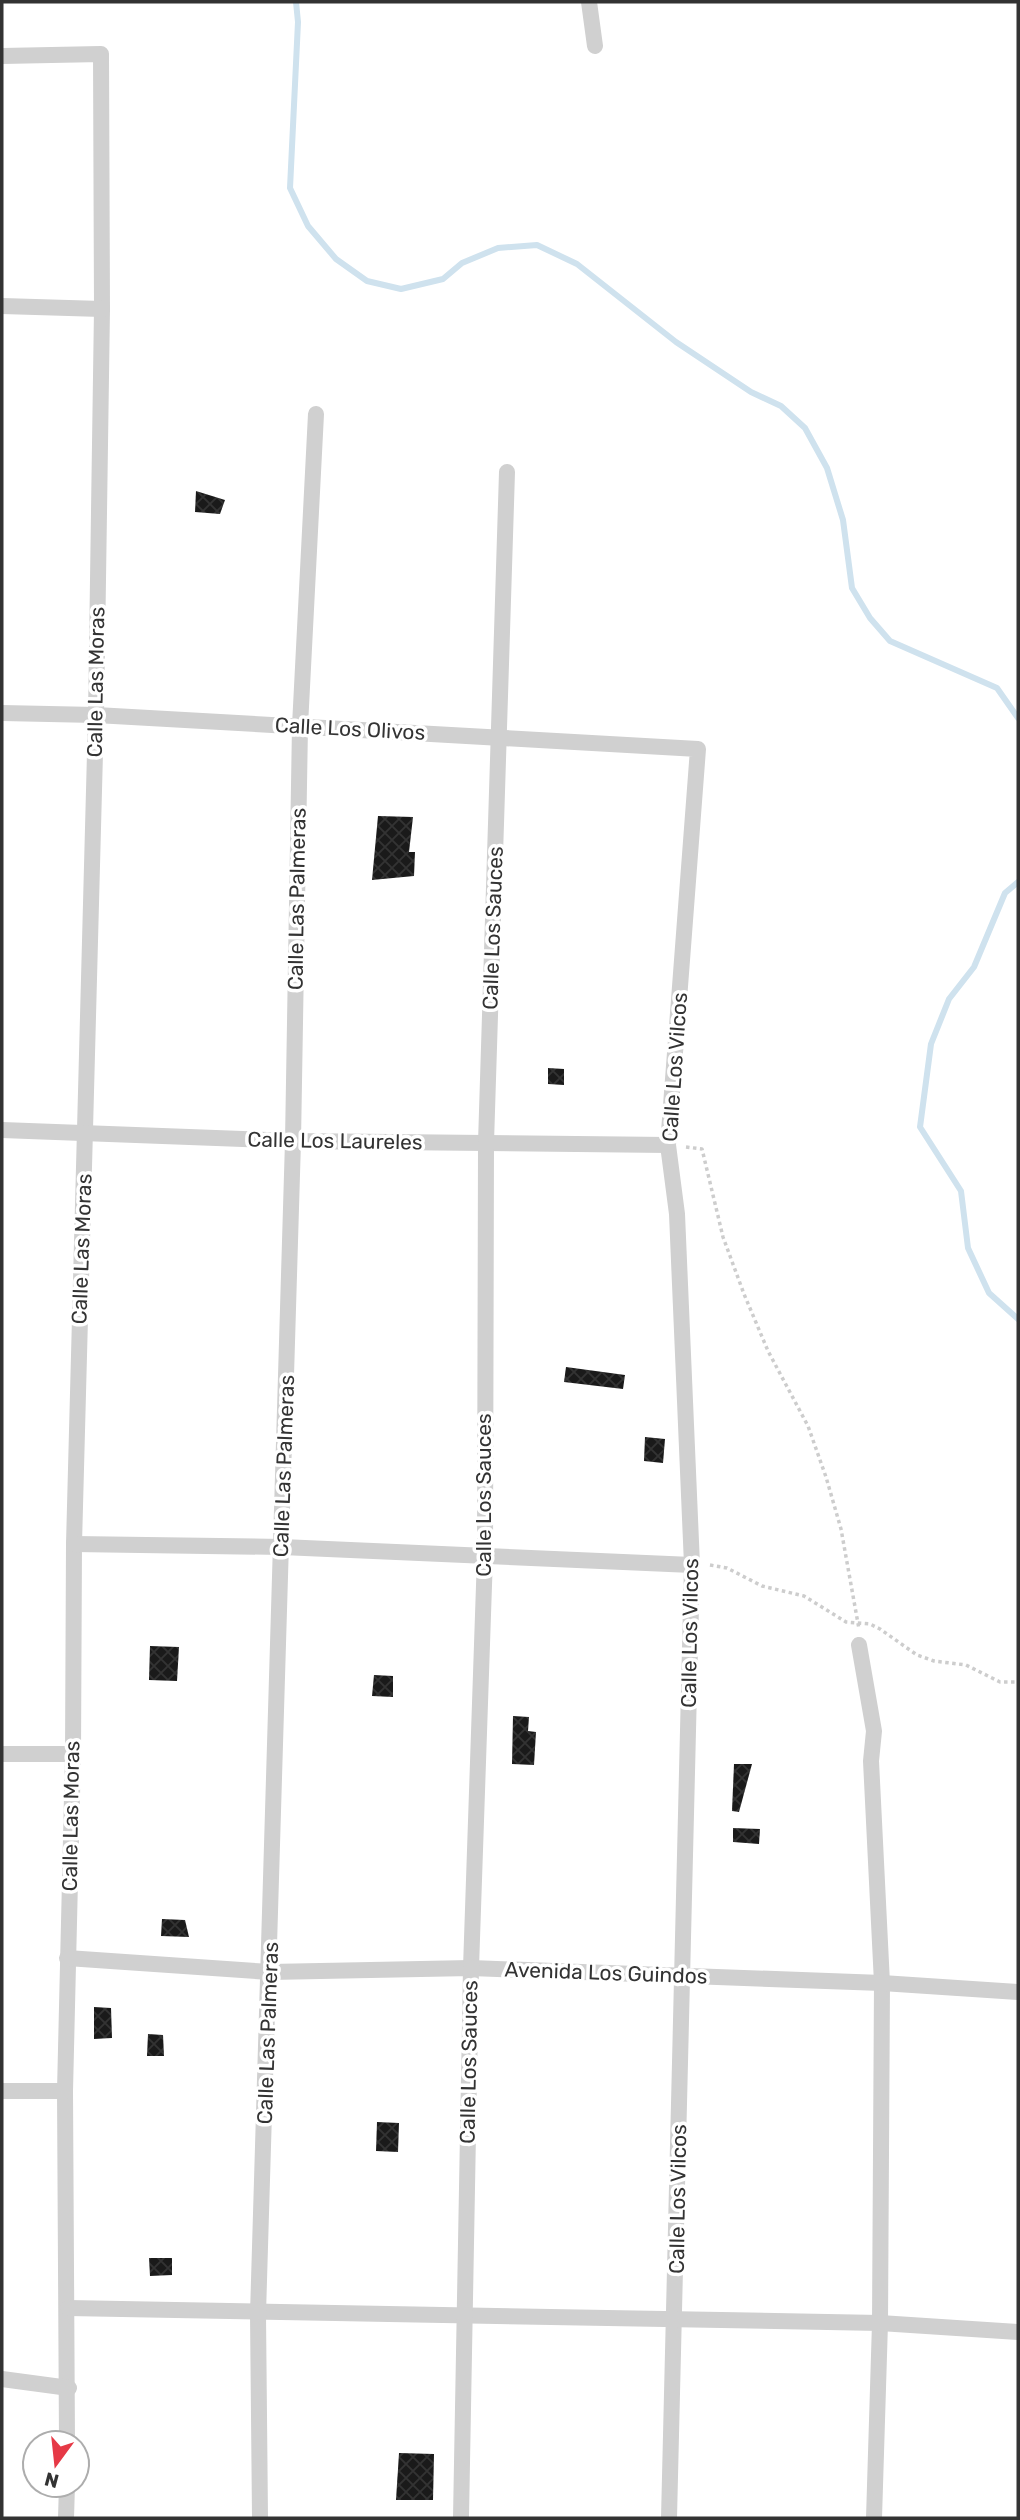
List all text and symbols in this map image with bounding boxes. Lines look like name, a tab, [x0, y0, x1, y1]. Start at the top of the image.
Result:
street label: Calle Las Moras	[82, 606, 109, 758]
street label: Calle Los Olivos	[274, 712, 426, 745]
street label: Calle Las Palmeras	[282, 808, 311, 990]
street label: Calle Los Sauces	[477, 846, 508, 1010]
street label: Calle Los Vilcos	[657, 991, 692, 1143]
street label: Calle Los Laureles	[247, 1126, 423, 1155]
street label: Calle Las Moras	[66, 1173, 97, 1325]
street label: Calle Las Palmeras	[268, 1374, 299, 1558]
street label: Calle Los Sauces	[471, 1413, 496, 1577]
street label: Calle Los Vilcos	[676, 1558, 703, 1708]
street label: Calle Las Moras	[57, 1740, 84, 1892]
street label: Calle Las Palmeras	[252, 1941, 283, 2125]
street label: Avenida Los Guindos	[504, 1956, 708, 1989]
street label: Calle Los Sauces	[455, 1980, 482, 2144]
street label: Calle Los Vilcos	[664, 2124, 691, 2274]
north arrow	[21, 2429, 91, 2499]
text: N	[42, 2467, 61, 2493]

